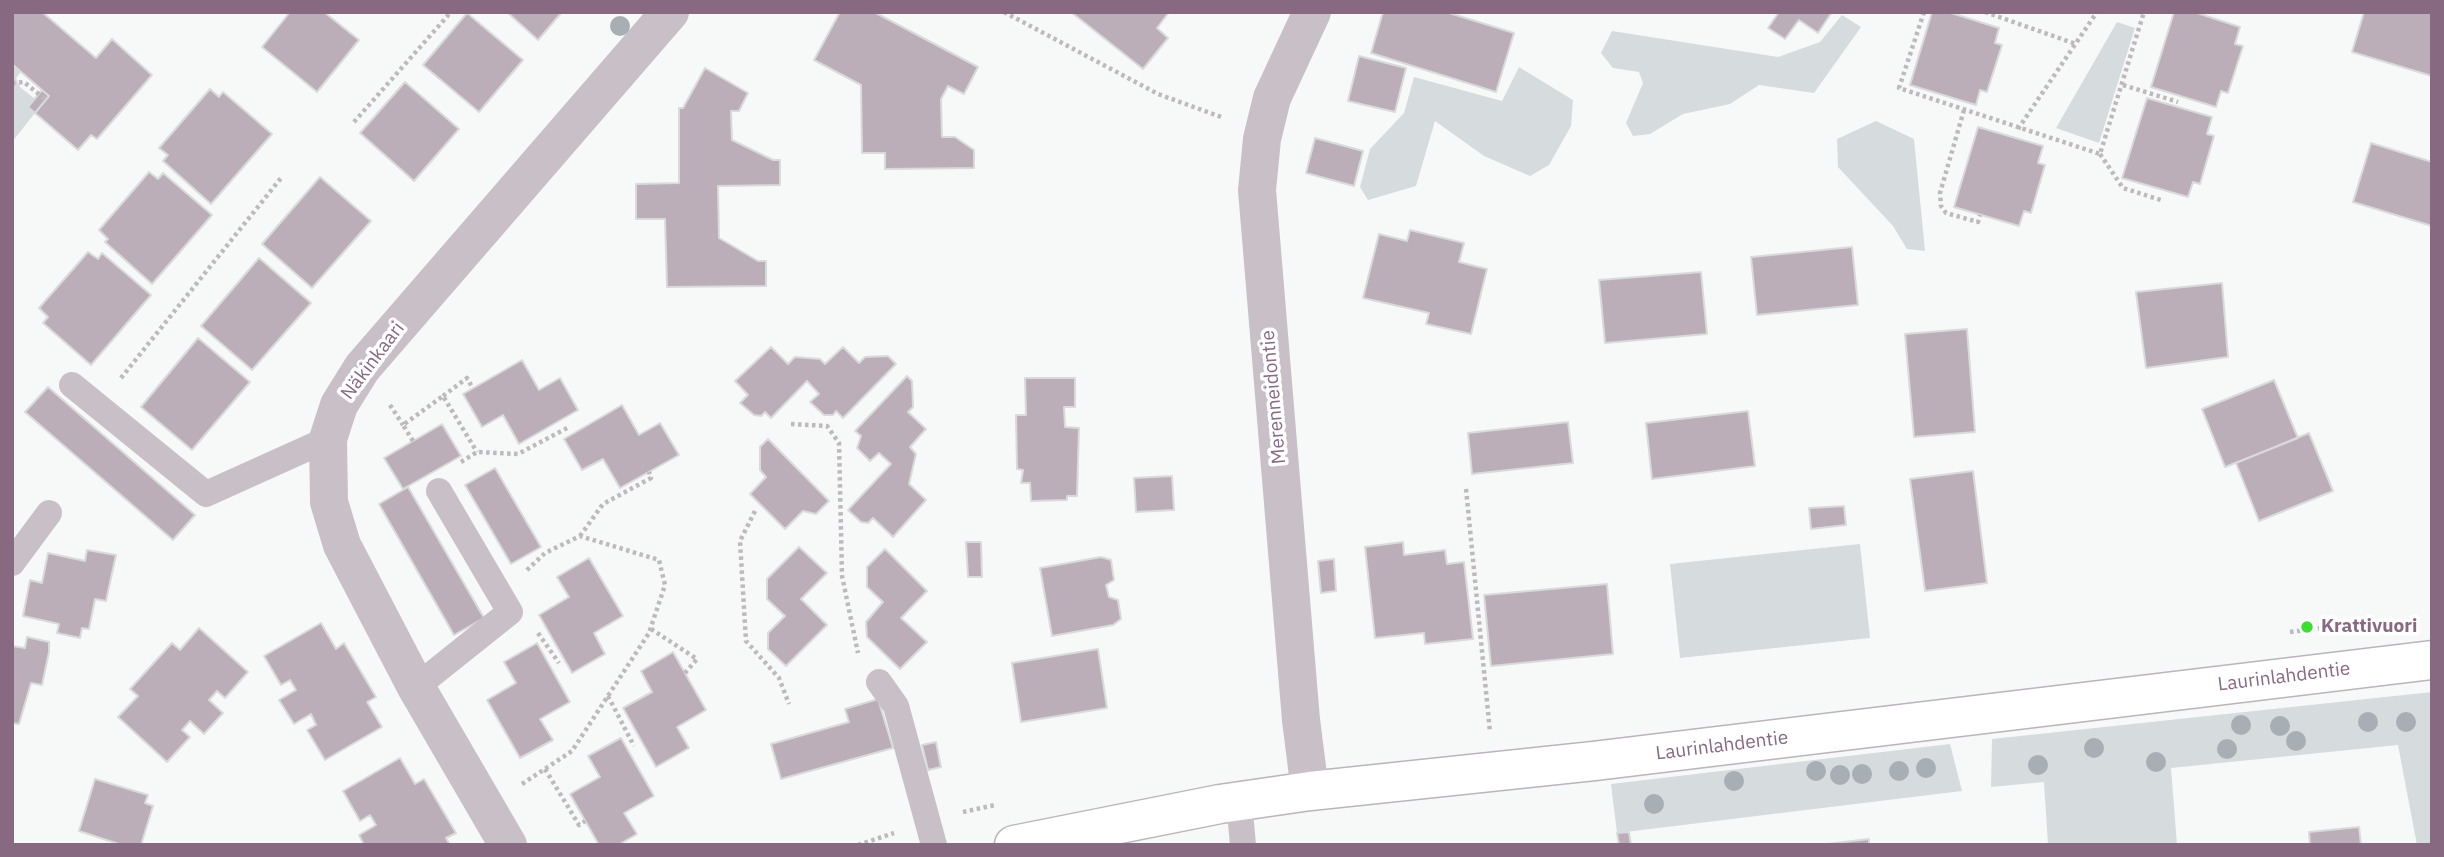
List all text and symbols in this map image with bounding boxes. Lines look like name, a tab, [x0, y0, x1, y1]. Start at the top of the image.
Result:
street label: Näkinkaari	[336, 318, 410, 404]
street label: Merenneidontie	[1257, 329, 1291, 465]
place label: Krattivuori	[2321, 616, 2417, 638]
marker: Krattivuori	[2299, 619, 2315, 635]
street label: Laurinlahdentie	[2217, 658, 2351, 696]
street label: Laurinlahdentie	[1655, 727, 1789, 765]

